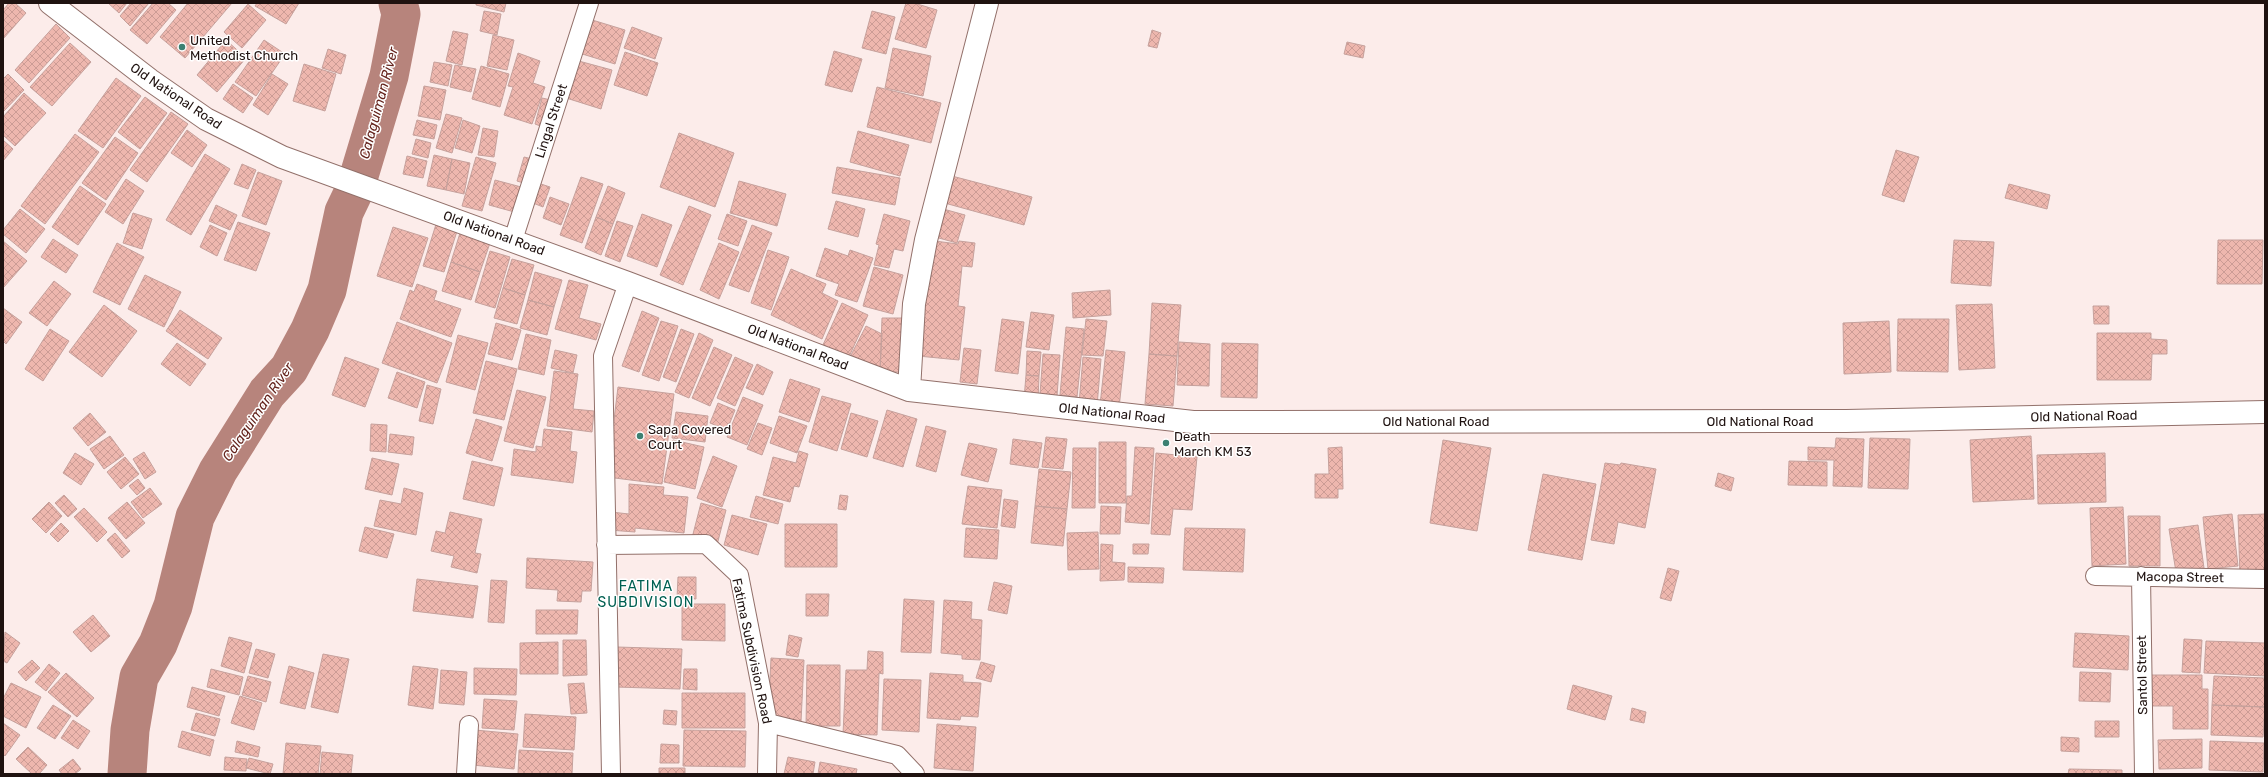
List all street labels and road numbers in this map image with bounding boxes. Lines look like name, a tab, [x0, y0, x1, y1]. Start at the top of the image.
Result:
street label: Old National Road	[127, 60, 225, 132]
street label: Lingal Street	[532, 82, 571, 160]
street label: Old National Road	[441, 208, 547, 258]
street label: Old National Road	[745, 321, 851, 373]
street label: Old National Road	[1058, 400, 1166, 426]
street label: Old National Road	[2030, 408, 2138, 424]
street label: Old National Road	[1383, 414, 1489, 429]
street label: Old National Road	[1707, 414, 1813, 429]
street label: Macopa Street	[2136, 569, 2224, 585]
street label: Fatima Subdivision Road	[729, 577, 775, 725]
street label: Santol Street	[2134, 635, 2150, 715]

